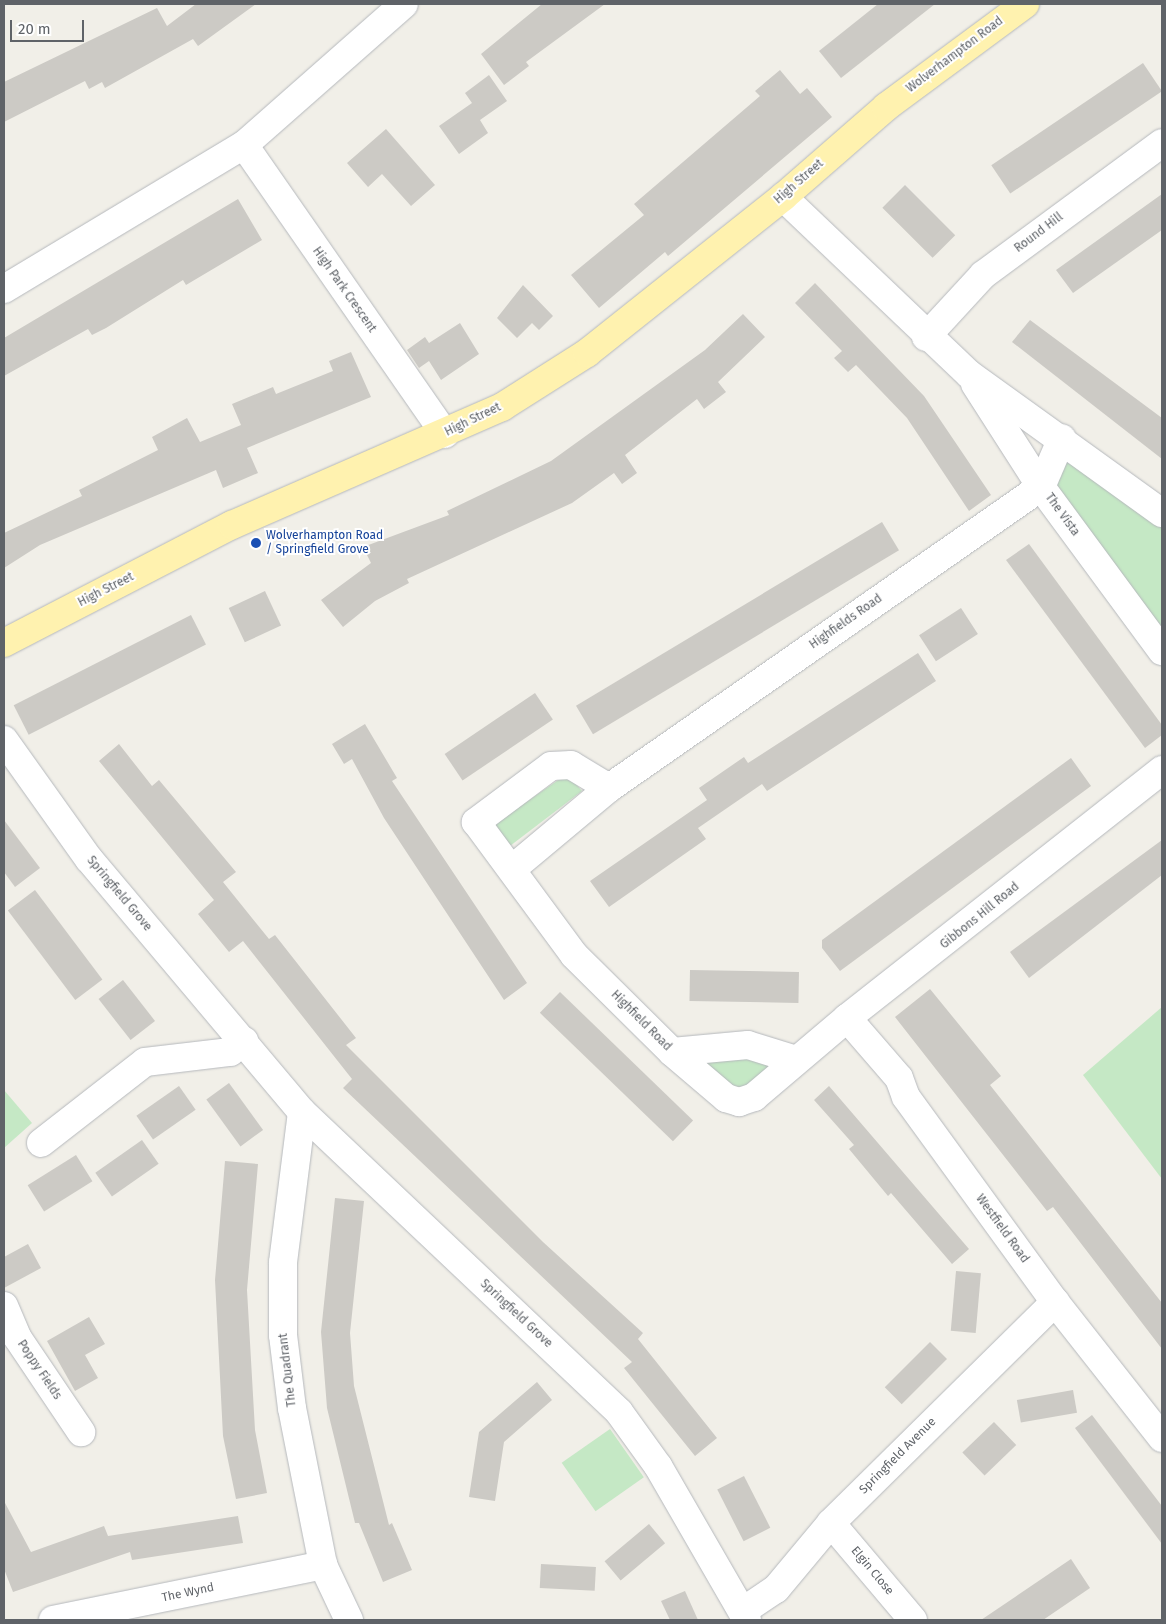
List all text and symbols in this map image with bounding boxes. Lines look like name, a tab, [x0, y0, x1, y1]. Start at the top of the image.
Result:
scale bar	[12, 10, 86, 42]
street label: Wolverhampton Road	[904, 14, 1006, 96]
text: 20 m	[18, 20, 51, 38]
street label: High Street	[771, 157, 827, 207]
street label: Round Hill	[1012, 210, 1066, 256]
street label: High Park Crescent	[309, 244, 379, 336]
street label: High Street	[443, 400, 503, 440]
street label: The Vista	[1042, 491, 1082, 539]
place label: Wolverhampton Road / Springfield Grove	[266, 529, 383, 557]
marker: Wolverhampton Road / Springfield Grove	[250, 537, 262, 549]
street label: High Street	[76, 570, 136, 610]
street label: Highfields Road	[807, 592, 885, 652]
street label: Springfield Grove	[83, 854, 155, 934]
street label: Gibbons Hill Road	[938, 880, 1022, 952]
street label: Highfield Road	[608, 988, 674, 1054]
street label: Westfield Road	[972, 1192, 1032, 1266]
street label: Springfield Grove	[477, 1277, 555, 1351]
street label: The Quadrant	[276, 1332, 300, 1408]
street label: Poppy Fields	[14, 1338, 64, 1402]
street label: Springfield Avenue	[857, 1415, 939, 1497]
street label: Elgin Close	[848, 1544, 896, 1598]
street label: The Wynd	[161, 1580, 215, 1606]

